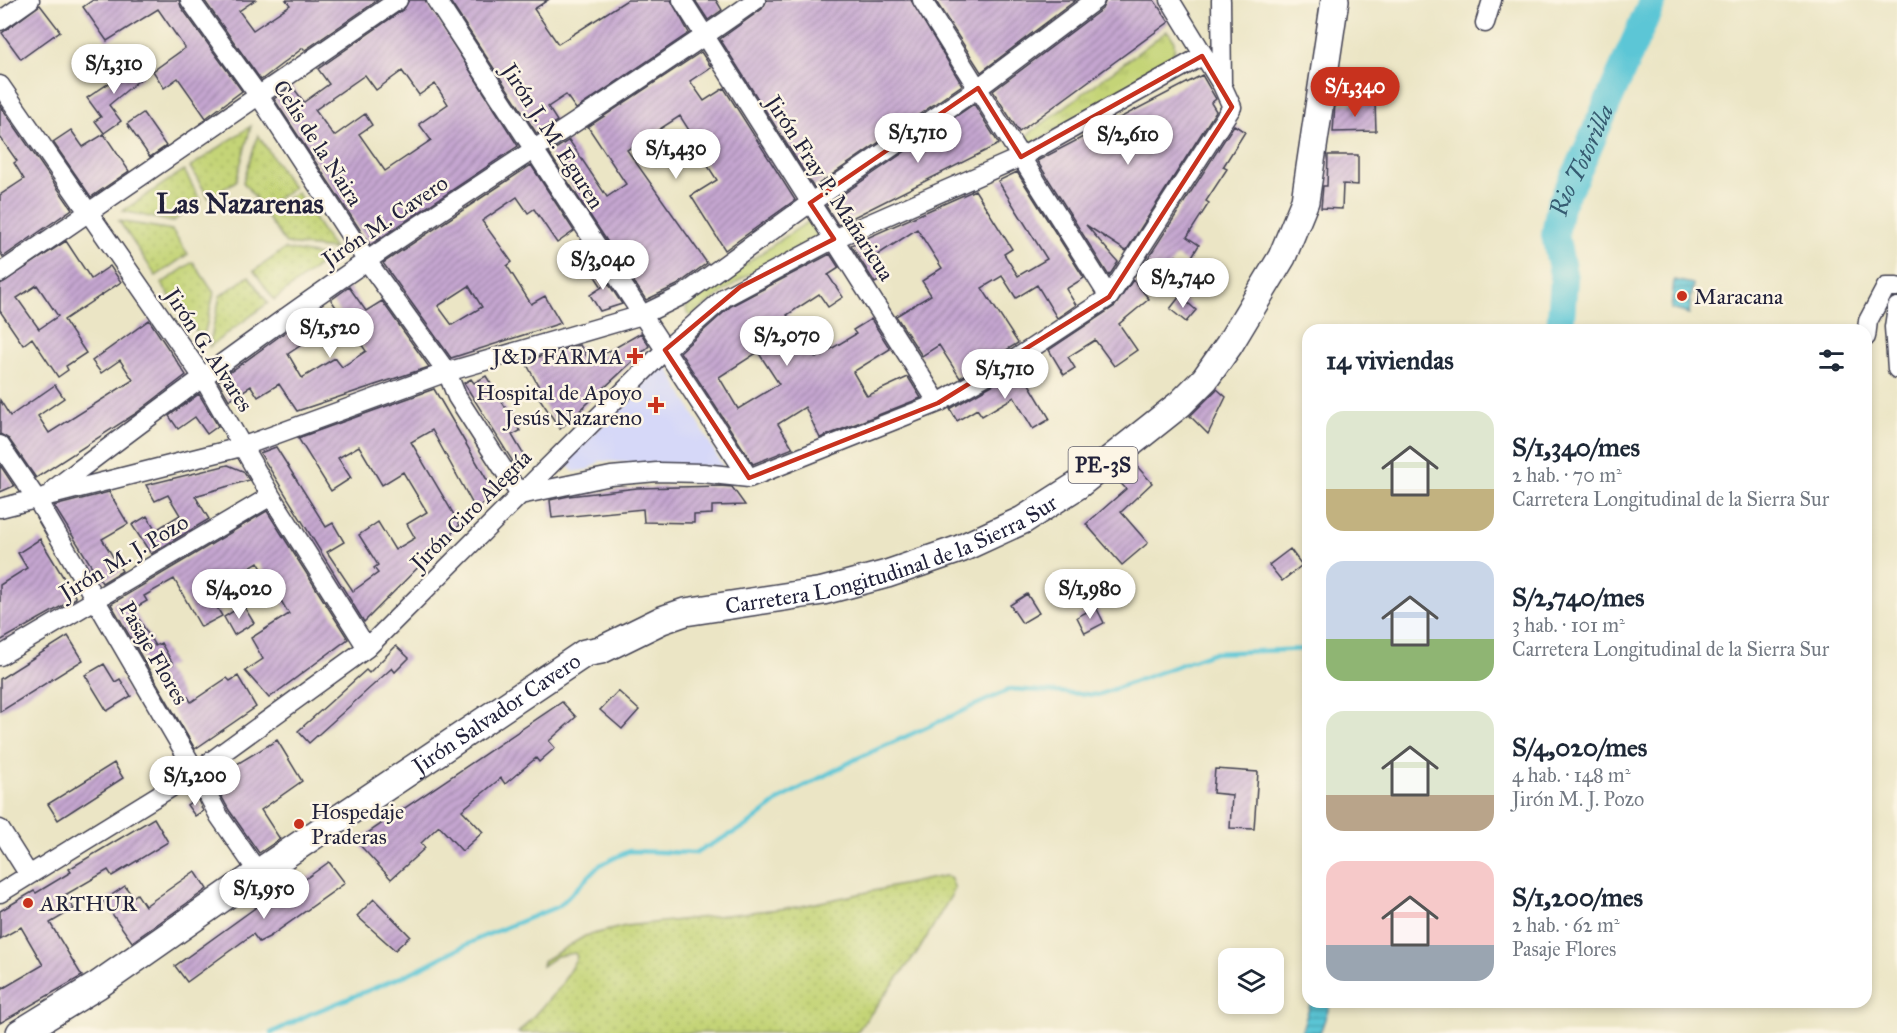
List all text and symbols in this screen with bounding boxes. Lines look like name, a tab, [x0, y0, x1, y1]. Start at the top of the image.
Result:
pin: S/1,310	[59, 44, 169, 95]
text: S/1,310	[85, 51, 143, 75]
street label: Jirón J. M. Eguren	[495, 57, 610, 214]
pin: S/1,340	[1300, 67, 1410, 118]
text: S/1,340	[1325, 74, 1385, 98]
street label: Celis de la Naira	[267, 75, 369, 212]
street label: Jirón Fray P. Mañaricua	[759, 89, 900, 286]
water label: Rio Totorilla	[1543, 100, 1620, 219]
pin: S/1,710	[863, 113, 973, 164]
pin: S/2,610	[1073, 115, 1183, 166]
text: S/1,710	[889, 120, 947, 144]
text: S/2,610	[1097, 122, 1159, 146]
pin: S/1,430	[621, 129, 731, 180]
text: S/1,430	[645, 136, 707, 160]
street label: Jirón M. Cavero	[315, 169, 453, 274]
district label: Las Nazarenas	[156, 186, 324, 221]
pin: S/3,040	[548, 240, 658, 291]
text: S/3,040	[571, 247, 635, 271]
pin: S/2,740	[1128, 258, 1238, 309]
text: S/2,740	[1151, 265, 1215, 289]
street label: Jirón G. Alvares	[158, 281, 259, 417]
place label: Maracana	[1694, 283, 1784, 310]
marker: Maracana	[1675, 289, 1689, 303]
pin: S/1,520	[275, 308, 385, 359]
text: S/1,520	[300, 315, 360, 339]
pin: S/2,070	[732, 316, 842, 367]
text: S/2,070	[754, 323, 820, 347]
place label: J&D FARMA	[490, 343, 623, 370]
text: 14 viviendas	[1326, 344, 1454, 376]
icon: filters	[1815, 344, 1848, 377]
marker: J&D FARMA	[628, 349, 642, 363]
pin: S/1,710	[950, 349, 1060, 400]
text: S/1,710	[976, 356, 1034, 380]
place label: Hospital de Apoyo Jesús Nazareno	[476, 379, 642, 431]
marker: Hospital de Apoyo Jesús Nazareno	[647, 396, 665, 414]
text: S/1,340/mes	[1512, 431, 1640, 463]
icon: home	[1374, 435, 1446, 507]
street label: Jirón Ciro Alegría	[404, 443, 538, 577]
road number: PE-3S	[1068, 447, 1138, 483]
text: 2 hab. · 70 m²	[1512, 463, 1622, 487]
text: Carretera Longitudinal de la Sierra Sur	[1512, 487, 1829, 511]
street label: Carretera Longitudinal de la Sierra Sur	[723, 488, 1063, 619]
street label: Jirón M. J. Pozo	[53, 508, 193, 607]
pin: S/4,020	[184, 569, 294, 620]
pin: S/1,980	[1035, 569, 1145, 620]
text: S/4,020	[206, 576, 272, 600]
text: S/1,980	[1059, 576, 1121, 600]
text: S/2,740/mes	[1512, 581, 1645, 613]
icon: home	[1374, 585, 1446, 657]
street label: Pasaje Flores	[114, 597, 194, 709]
text: 3 hab. · 101 m²	[1512, 613, 1625, 637]
text: Carretera Longitudinal de la Sierra Sur	[1512, 637, 1829, 661]
street label: Jirón Salvador Cavero	[405, 647, 585, 780]
text: S/4,020/mes	[1512, 731, 1647, 763]
icon: home	[1374, 735, 1446, 807]
pin: S/1,200	[140, 756, 250, 807]
text: S/1,200	[163, 763, 227, 787]
text: 4 hab. · 148 m²	[1512, 763, 1630, 787]
text: Jirón M. J. Pozo	[1512, 787, 1644, 811]
place label: Hospedaje Praderas	[311, 798, 404, 850]
marker: Hospedaje Praderas	[292, 817, 306, 831]
pin: S/1,950	[209, 869, 319, 920]
text: S/1,950	[233, 876, 295, 900]
text: S/1,200/mes	[1512, 881, 1643, 913]
icon: home	[1374, 885, 1446, 957]
place label: ARTHUR	[39, 890, 137, 917]
marker: ARTHUR	[21, 896, 35, 910]
text: 2 hab. · 62 m²	[1512, 913, 1620, 937]
text: Pasaje Flores	[1512, 937, 1616, 961]
map controls	[1218, 948, 1284, 1014]
button: layers	[1218, 948, 1284, 1014]

